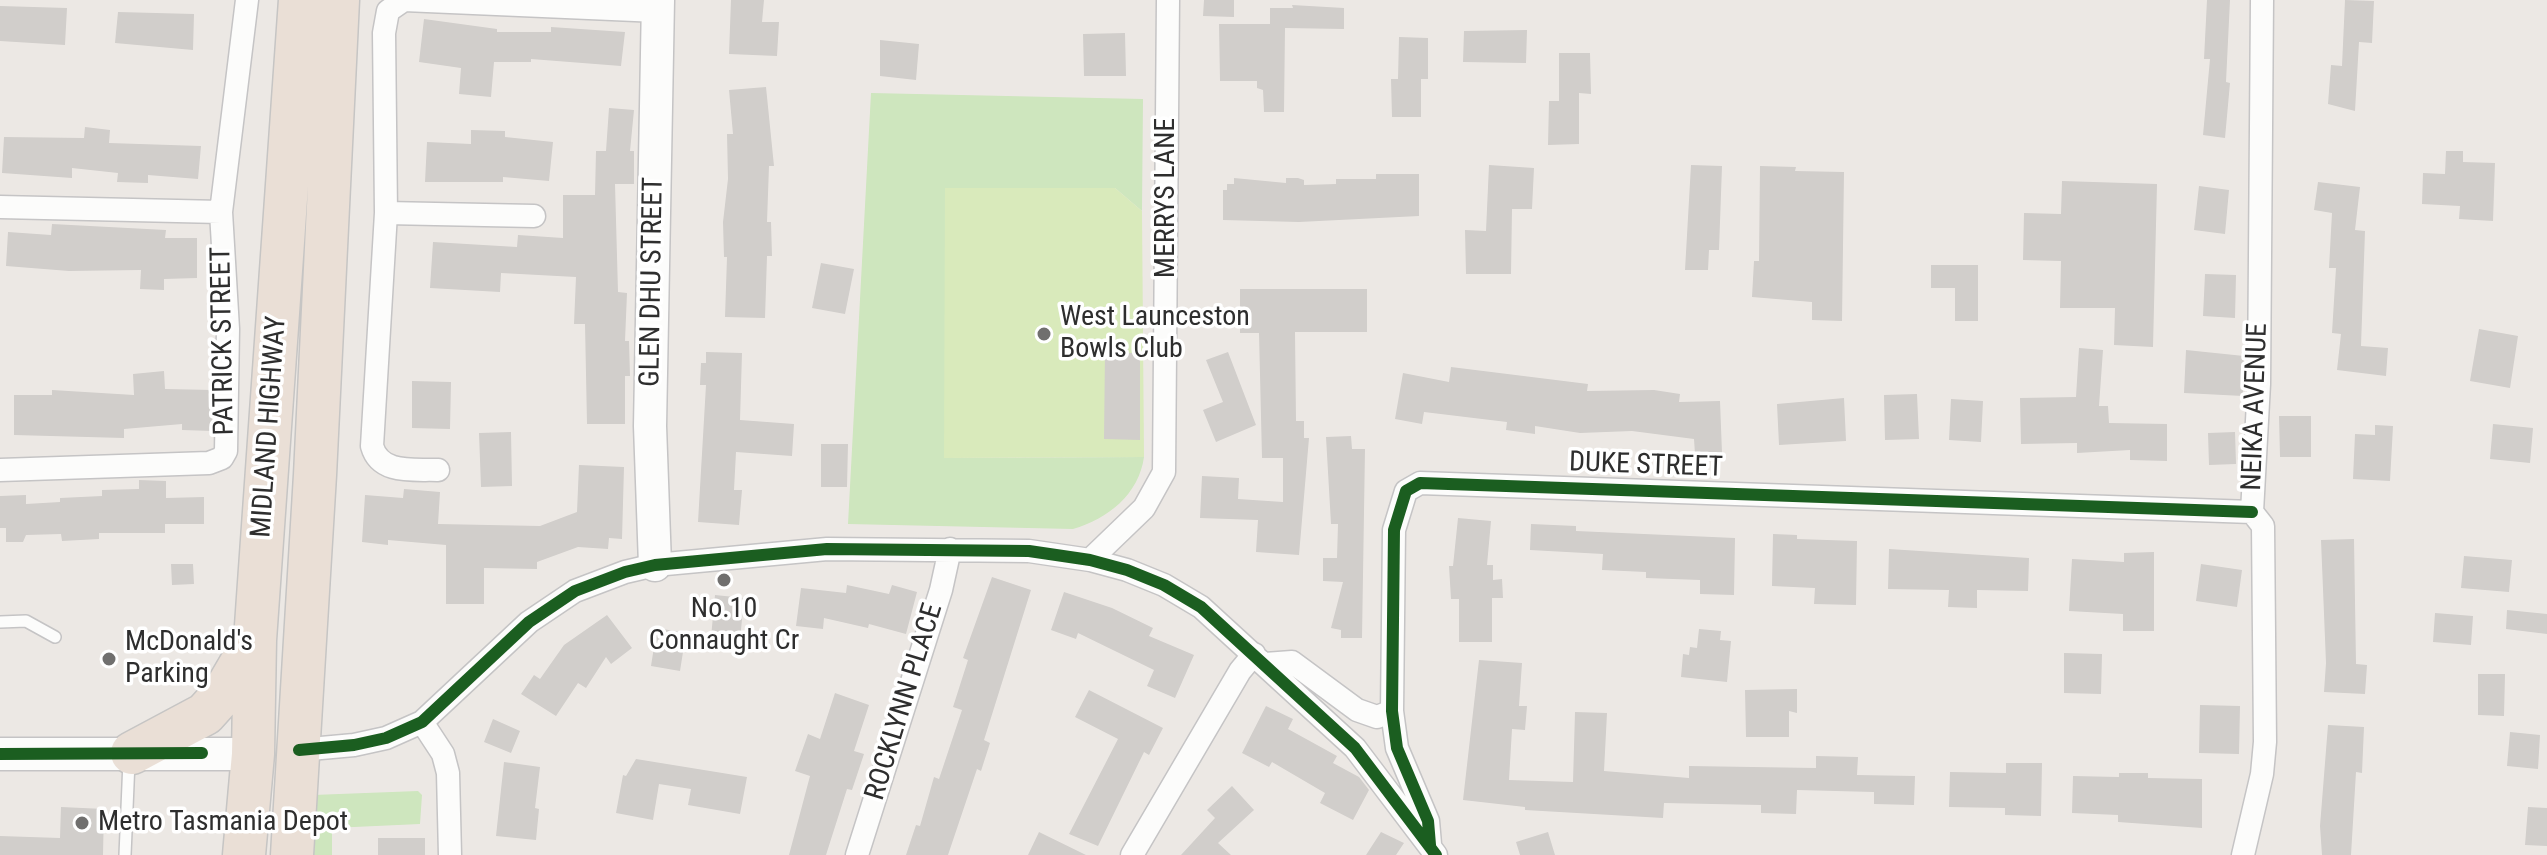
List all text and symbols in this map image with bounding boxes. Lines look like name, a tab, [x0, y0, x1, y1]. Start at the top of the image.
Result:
street label: MERRYS LANE	[1150, 118, 1184, 278]
street label: GLEN DHU STREET	[634, 177, 672, 387]
street label: PATRICK STREET	[206, 246, 242, 436]
place label: West Launceston Bowls Club	[1060, 301, 1250, 367]
street label: MIDLAND HIGHWAY	[245, 315, 295, 539]
street label: NEIKA AVENUE	[2236, 323, 2276, 491]
marker: West Launceston Bowls Club	[1035, 325, 1053, 343]
street label: DUKE STREET	[1568, 447, 1724, 485]
marker: No.10 Connaught Cr	[715, 571, 733, 589]
place label: No.10 Connaught Cr	[649, 593, 799, 659]
street label: ROCKLYNN PLACE	[859, 600, 951, 804]
place label: McDonald's Parking	[125, 626, 253, 692]
marker: McDonald's Parking	[100, 650, 118, 668]
place label: Metro Tasmania Depot	[98, 806, 348, 840]
marker: Metro Tasmania Depot	[73, 814, 91, 832]

